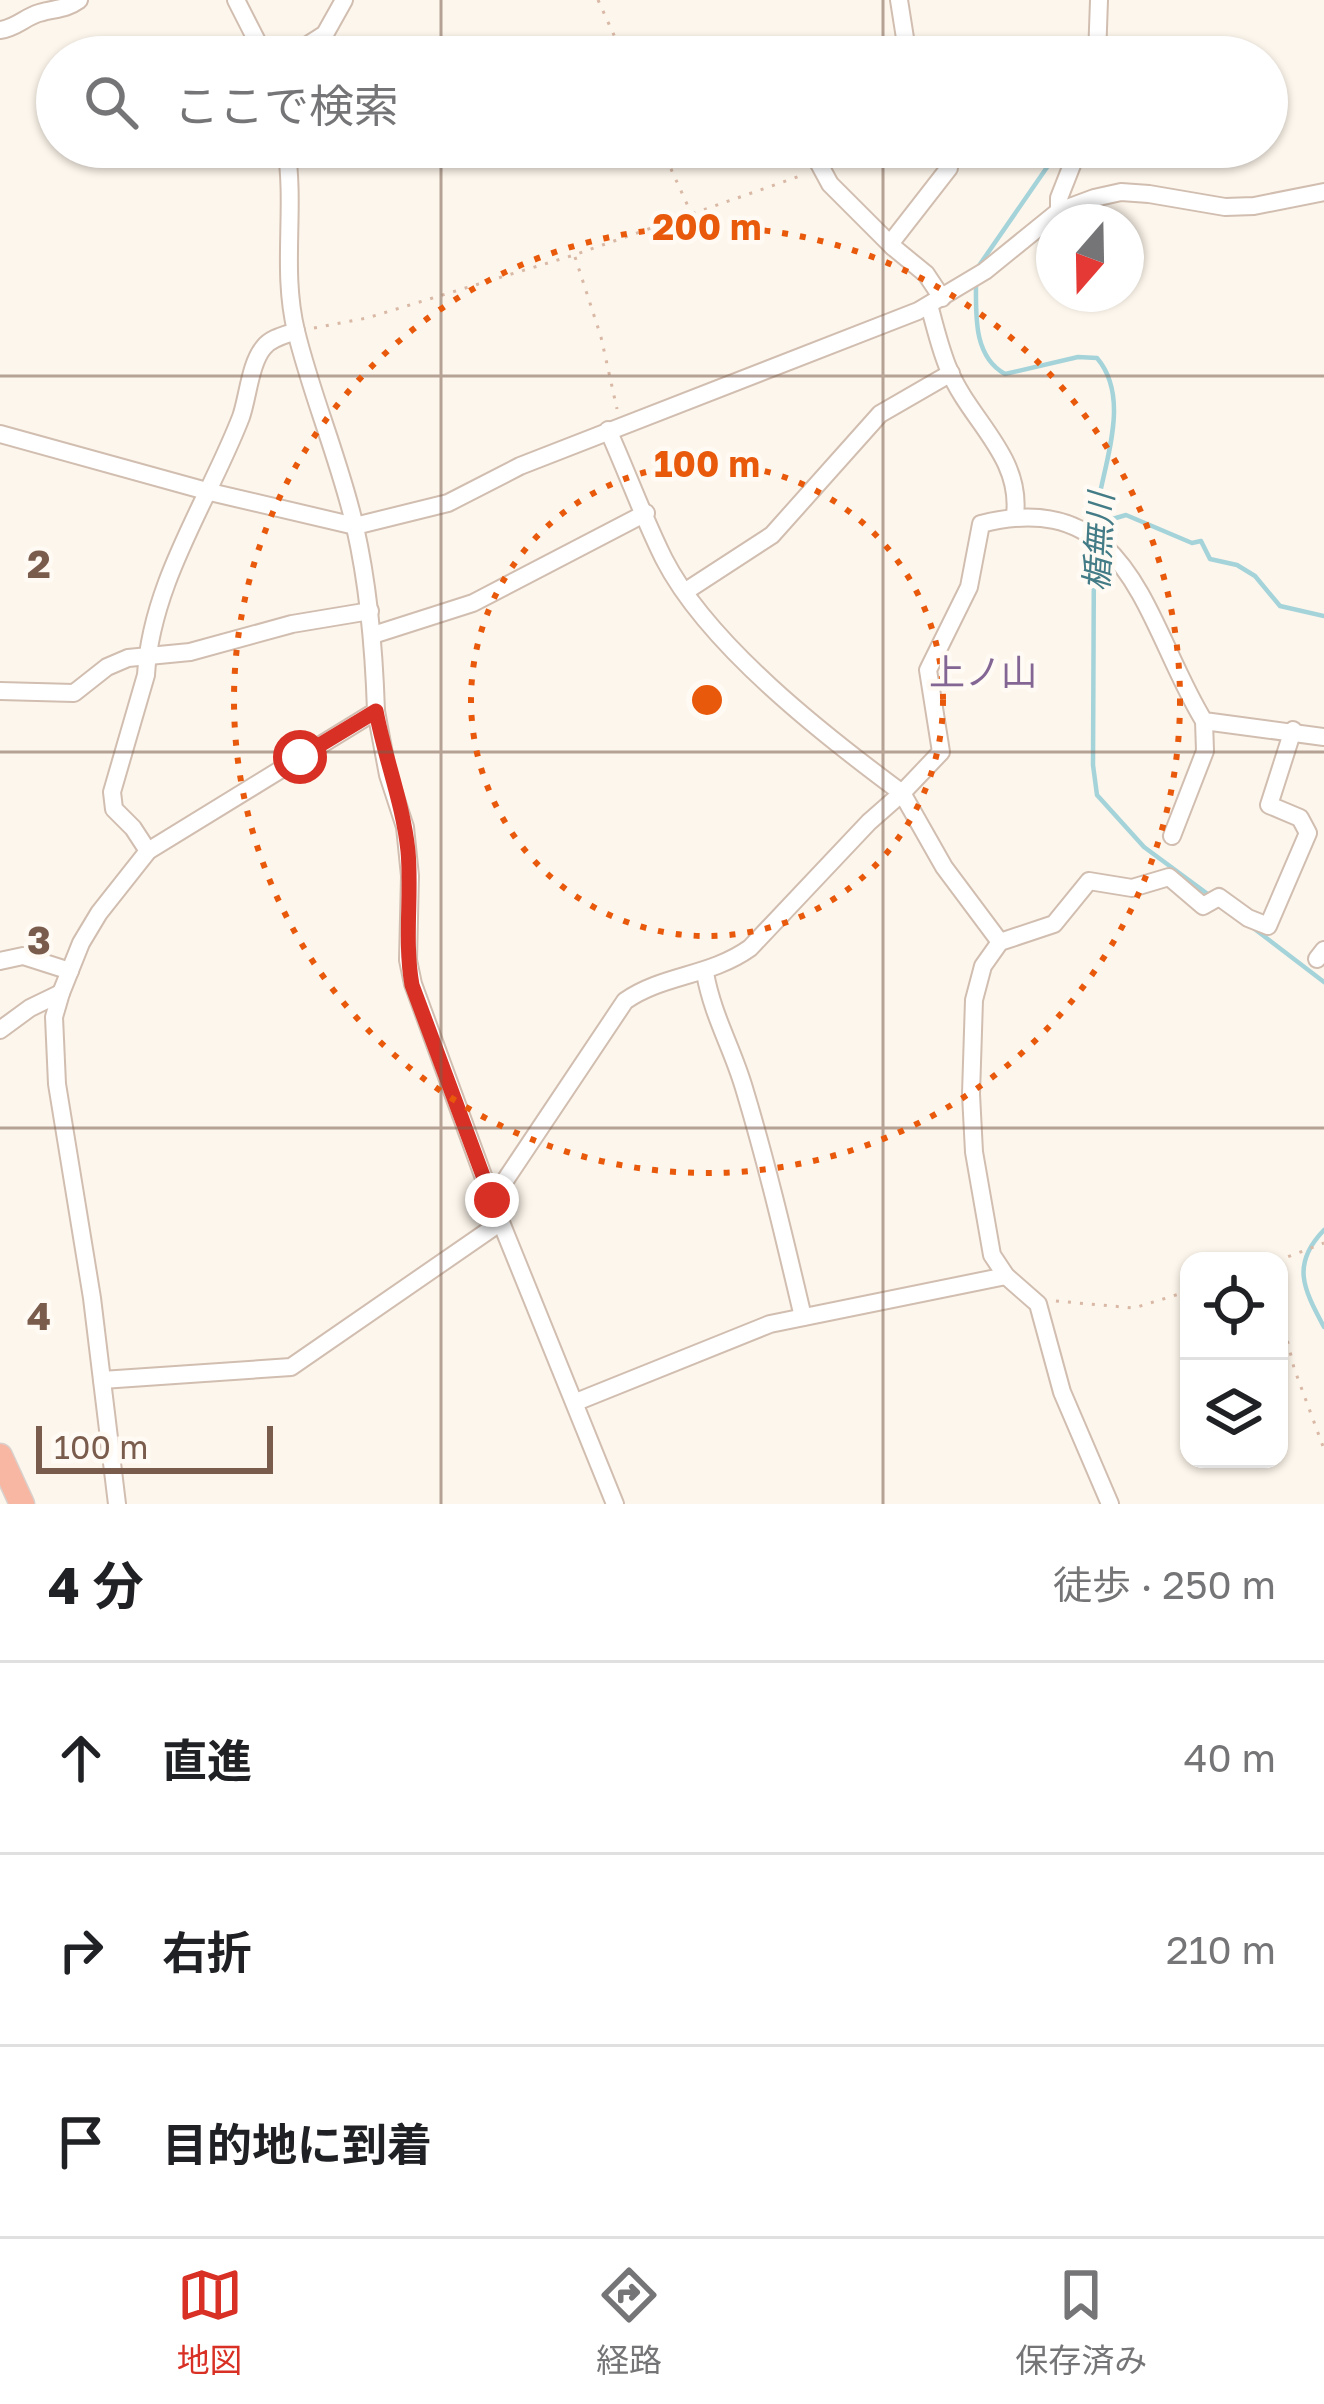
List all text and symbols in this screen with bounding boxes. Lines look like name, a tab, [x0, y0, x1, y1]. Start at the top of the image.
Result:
search box	[36, 36, 1288, 168]
icon: search	[78, 69, 144, 135]
text: ここで検索	[174, 78, 399, 132]
north arrow	[1036, 204, 1144, 312]
text: 200 m	[652, 205, 762, 248]
text: 100 m	[654, 442, 760, 485]
water label: 楯無川	[1076, 489, 1120, 592]
text: 2	[27, 540, 51, 587]
district label: 上ノ山	[929, 650, 1037, 693]
centre of rings	[686, 679, 728, 721]
route start	[273, 730, 327, 784]
text: 3	[27, 916, 51, 963]
route end	[465, 1173, 519, 1227]
map controls	[1180, 1252, 1288, 1468]
button: locate	[1180, 1252, 1288, 1360]
text: 4	[27, 1292, 51, 1339]
button: layers	[1180, 1360, 1288, 1468]
scale bar	[36, 1420, 273, 1473]
text: 100 m	[54, 1427, 148, 1466]
text: 4 分	[48, 1554, 144, 1615]
text: 徒歩 · 250 m	[1053, 1561, 1276, 1608]
icon: ahead	[48, 1725, 114, 1791]
text: 直進	[162, 1733, 252, 1787]
text: 40 m	[1184, 1734, 1276, 1781]
icon: right	[48, 1917, 114, 1983]
text: 右折	[162, 1925, 252, 1979]
text: 210 m	[1166, 1926, 1276, 1973]
icon: arrive	[48, 2109, 114, 2175]
text: 目的地に到着	[162, 2117, 432, 2171]
tab: 地図	[177, 2262, 243, 2382]
tab: 経路	[596, 2262, 662, 2382]
tab: 保存済み	[1015, 2262, 1147, 2382]

